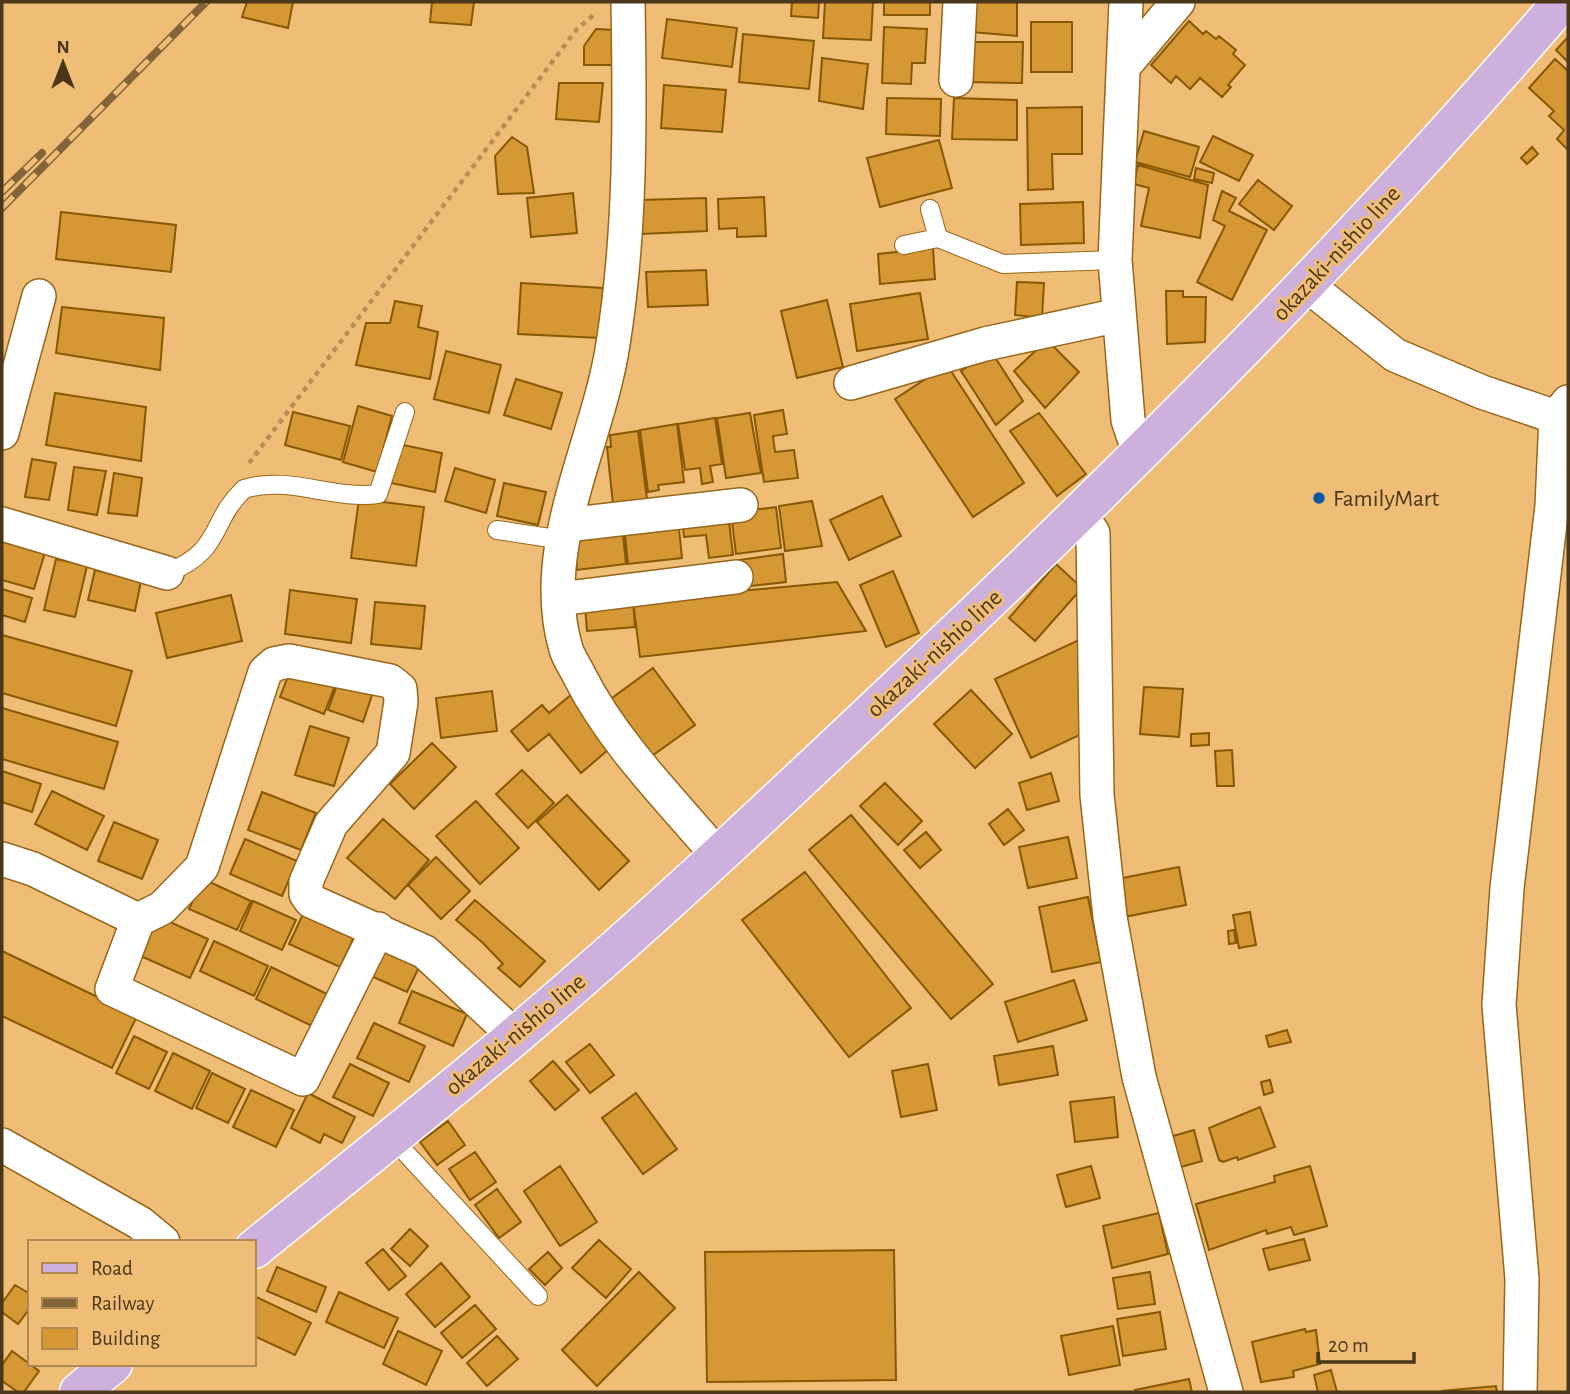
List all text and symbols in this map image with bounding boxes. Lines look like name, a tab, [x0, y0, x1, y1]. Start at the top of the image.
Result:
north arrow	[28, 28, 98, 98]
text: N	[56, 38, 70, 57]
street label: okazaki-nishio line	[1268, 182, 1405, 326]
place label: FamilyMart	[1333, 487, 1440, 511]
marker: FamilyMart	[1311, 490, 1327, 506]
street label: okazaki-nishio line	[863, 585, 1007, 722]
street label: okazaki-nishio line	[441, 969, 590, 1100]
legend	[28, 1240, 256, 1366]
text: Road	[91, 1258, 133, 1279]
text: Railway	[91, 1293, 154, 1314]
scale bar	[1318, 1320, 1414, 1364]
text: Building	[91, 1328, 161, 1349]
text: 20 m	[1328, 1335, 1369, 1356]

